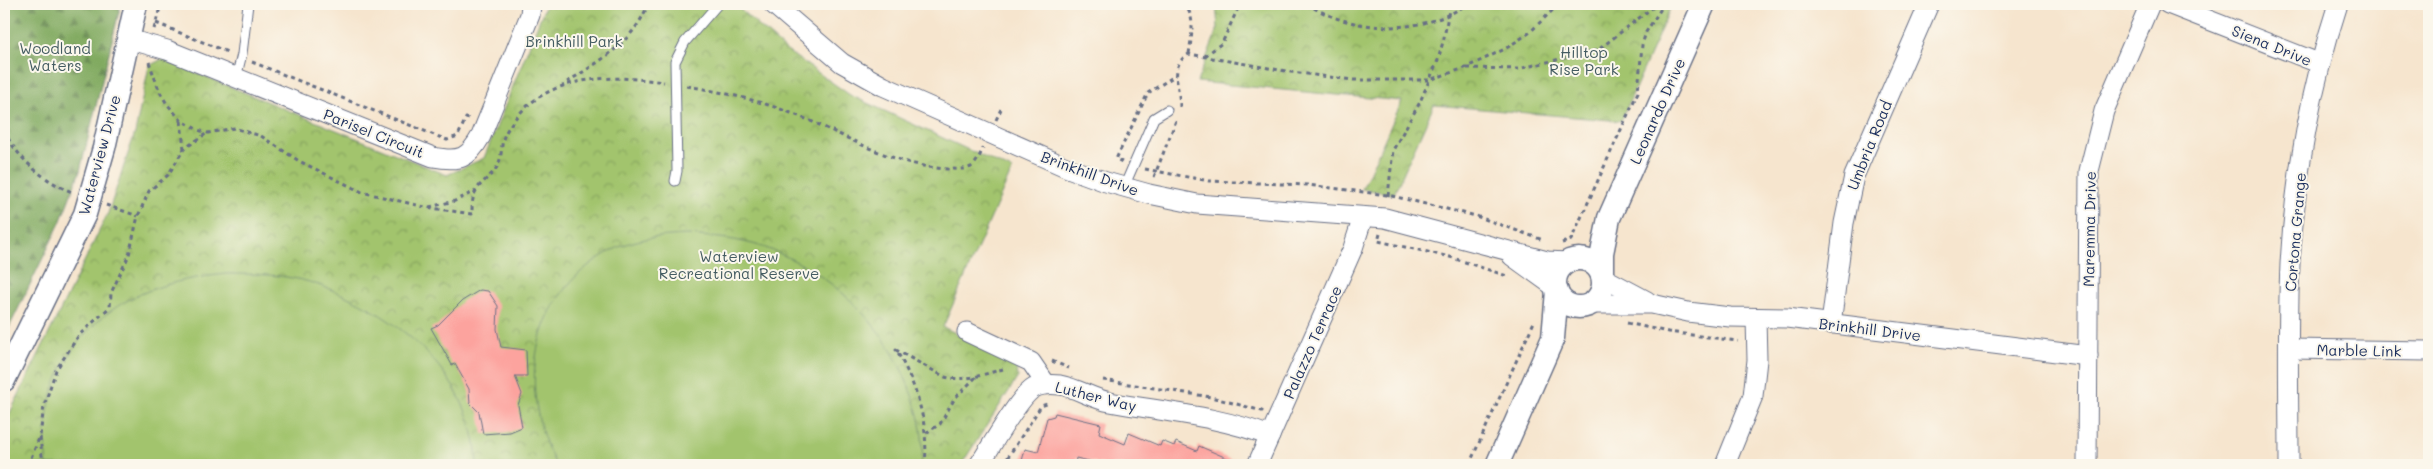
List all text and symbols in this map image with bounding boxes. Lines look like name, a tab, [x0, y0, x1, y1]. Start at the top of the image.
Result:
street label: Siena Drive	[2229, 20, 2315, 70]
park label: Brinkhill Park	[525, 31, 623, 51]
park label: Woodland Waters	[19, 38, 91, 75]
park label: Hilltop Rise Park	[1549, 42, 1619, 79]
street label: Leonardo Drive	[1625, 55, 1689, 167]
street label: Waterview Drive	[73, 93, 125, 217]
street label: Umbria Road	[1842, 97, 1896, 193]
street label: Parisel Circuit	[321, 104, 427, 162]
street label: Brinkhill Drive	[1038, 146, 1142, 200]
street label: Maremma Drive	[2078, 171, 2100, 287]
street label: Cortona Grange	[2280, 172, 2310, 292]
park label: Waterview Recreational Reserve	[659, 246, 819, 283]
street label: Palazzo Terrace	[1278, 282, 1346, 402]
street label: Brinkhill Drive	[1818, 313, 1922, 345]
street label: Marble Link	[2316, 339, 2402, 361]
street label: Luther Way	[1053, 376, 1139, 416]

